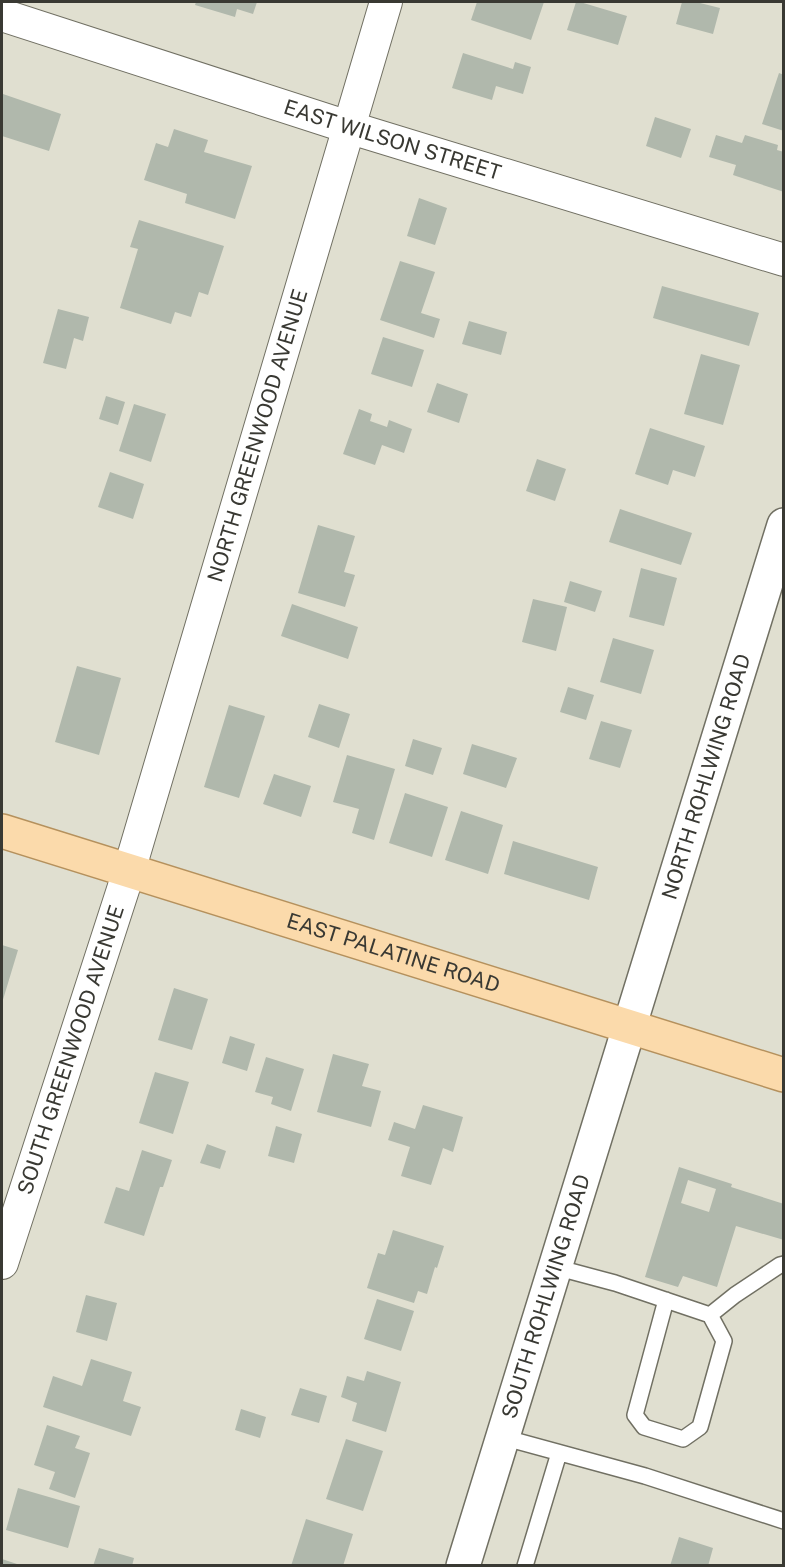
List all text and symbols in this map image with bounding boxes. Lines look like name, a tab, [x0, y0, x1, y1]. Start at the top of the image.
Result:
street label: EAST WILSON STREET	[281, 94, 504, 185]
street label: NORTH GREENWOOD AVENUE	[202, 286, 312, 585]
street label: NORTH ROHLWING ROAD	[656, 651, 756, 902]
street label: SOUTH GREENWOOD AVENUE	[12, 902, 129, 1198]
street label: EAST PALATINE ROAD	[284, 908, 503, 998]
street label: SOUTH ROHLWING ROAD	[496, 1171, 595, 1421]

